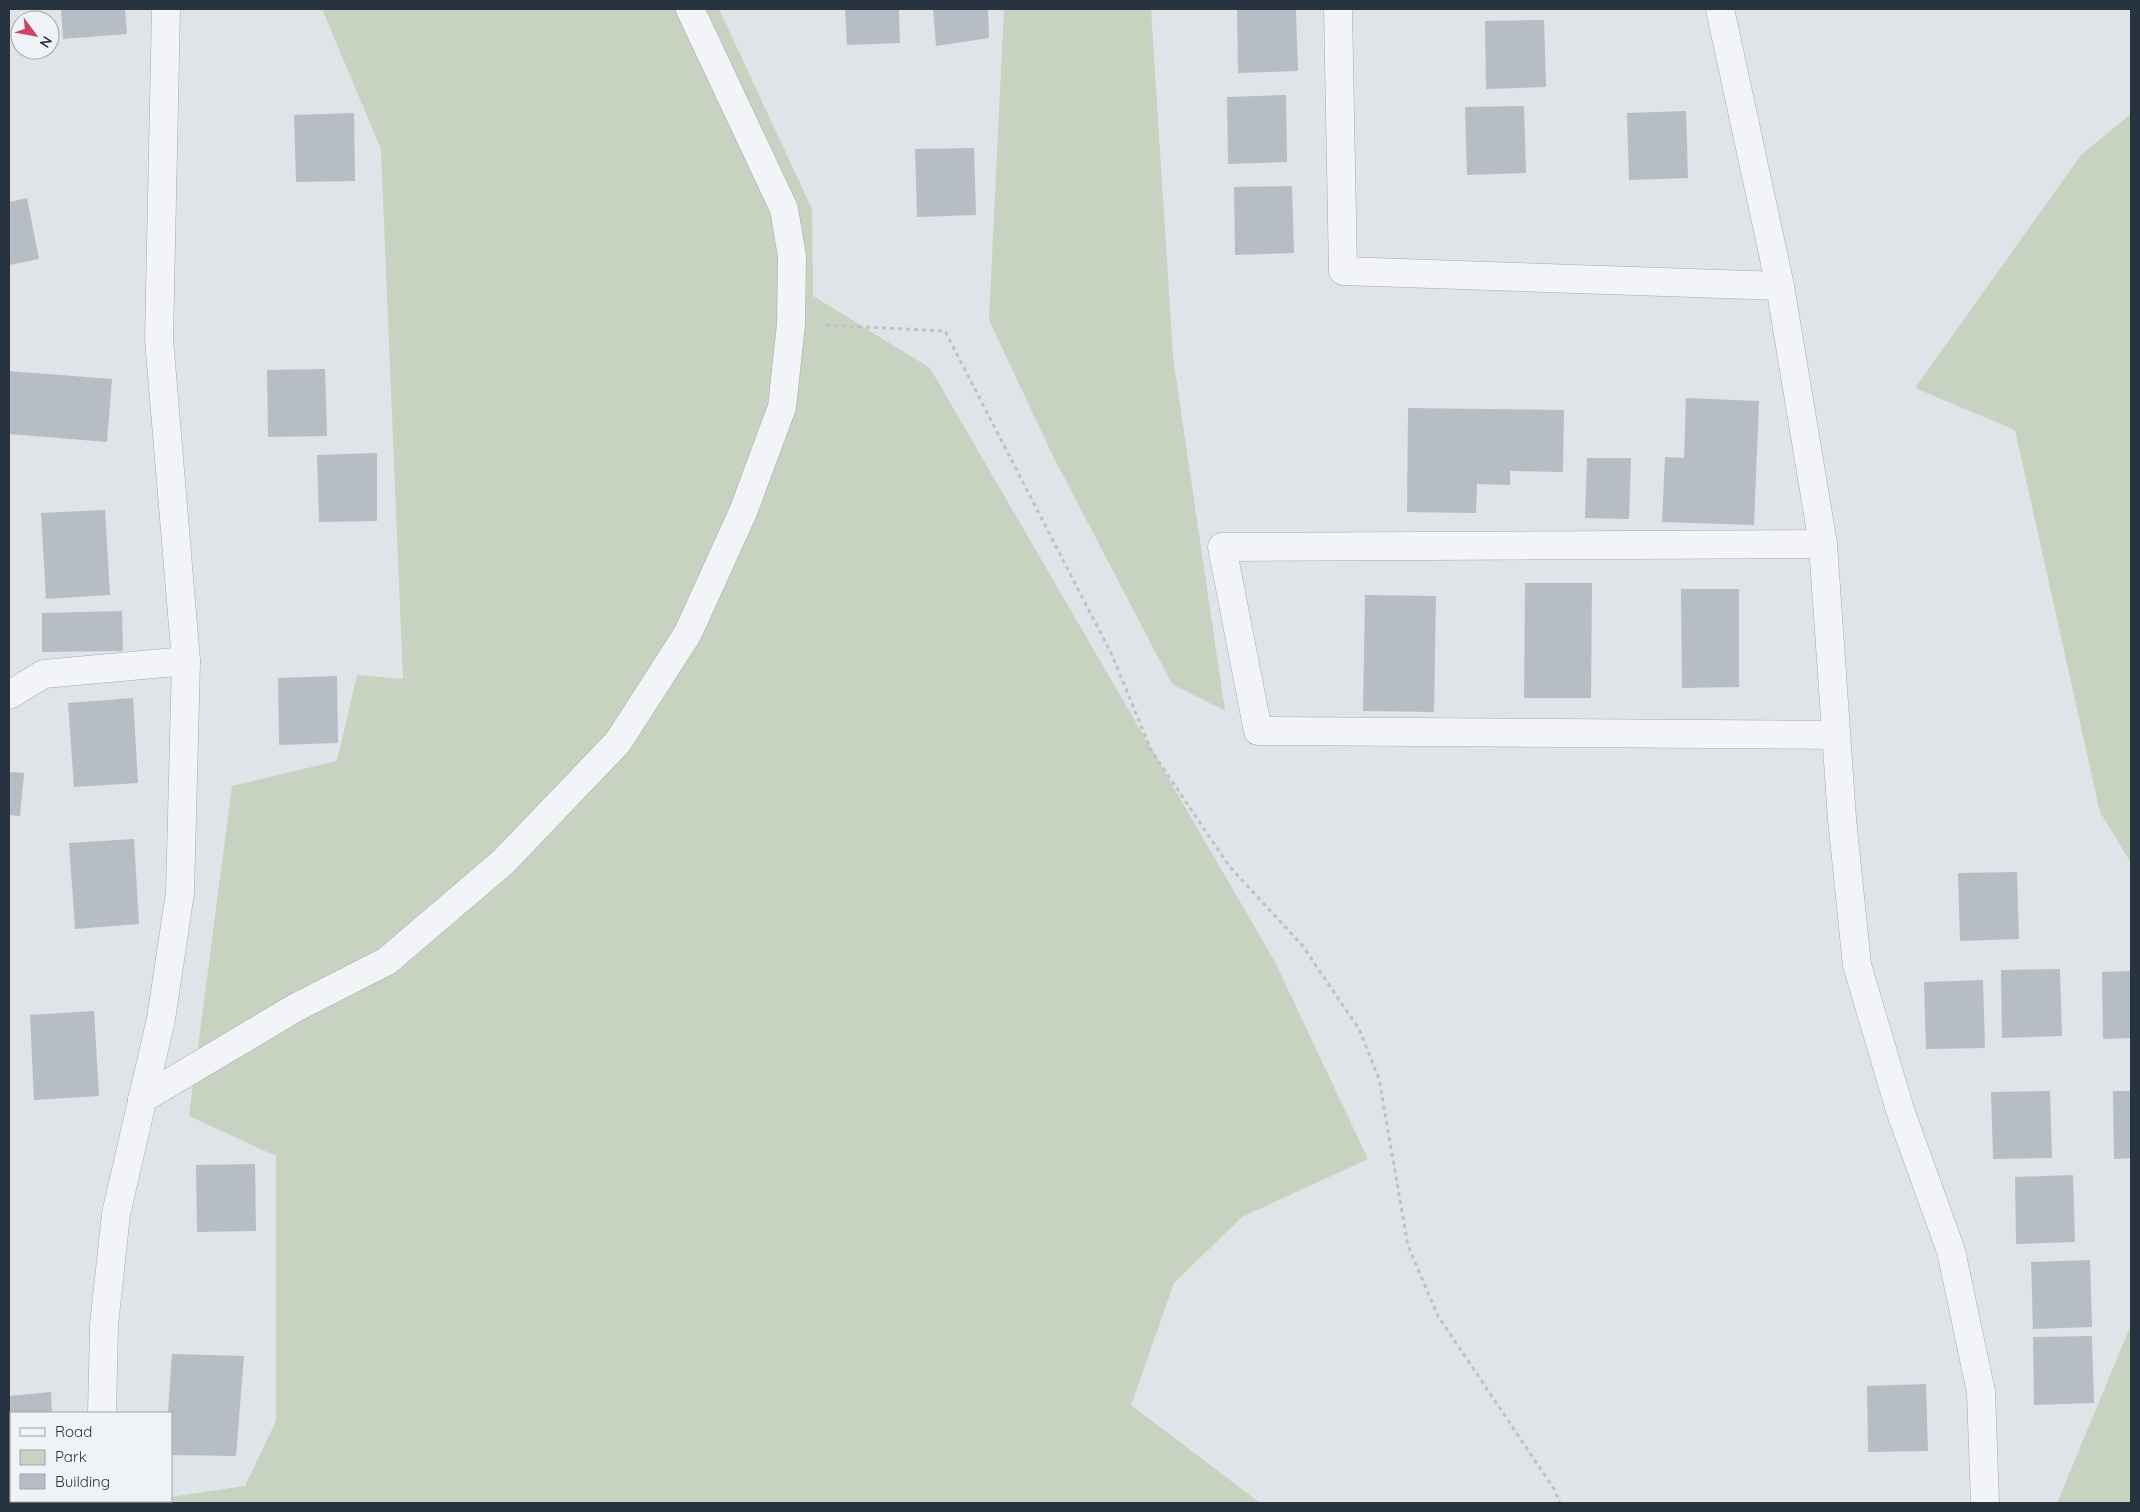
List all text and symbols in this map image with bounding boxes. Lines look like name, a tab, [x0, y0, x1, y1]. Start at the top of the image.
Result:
north arrow	[10, 10, 60, 60]
text: N	[36, 33, 56, 51]
legend	[10, 1412, 172, 1502]
text: Road	[55, 1422, 92, 1441]
text: Park	[55, 1447, 87, 1466]
text: Building	[55, 1472, 110, 1491]

